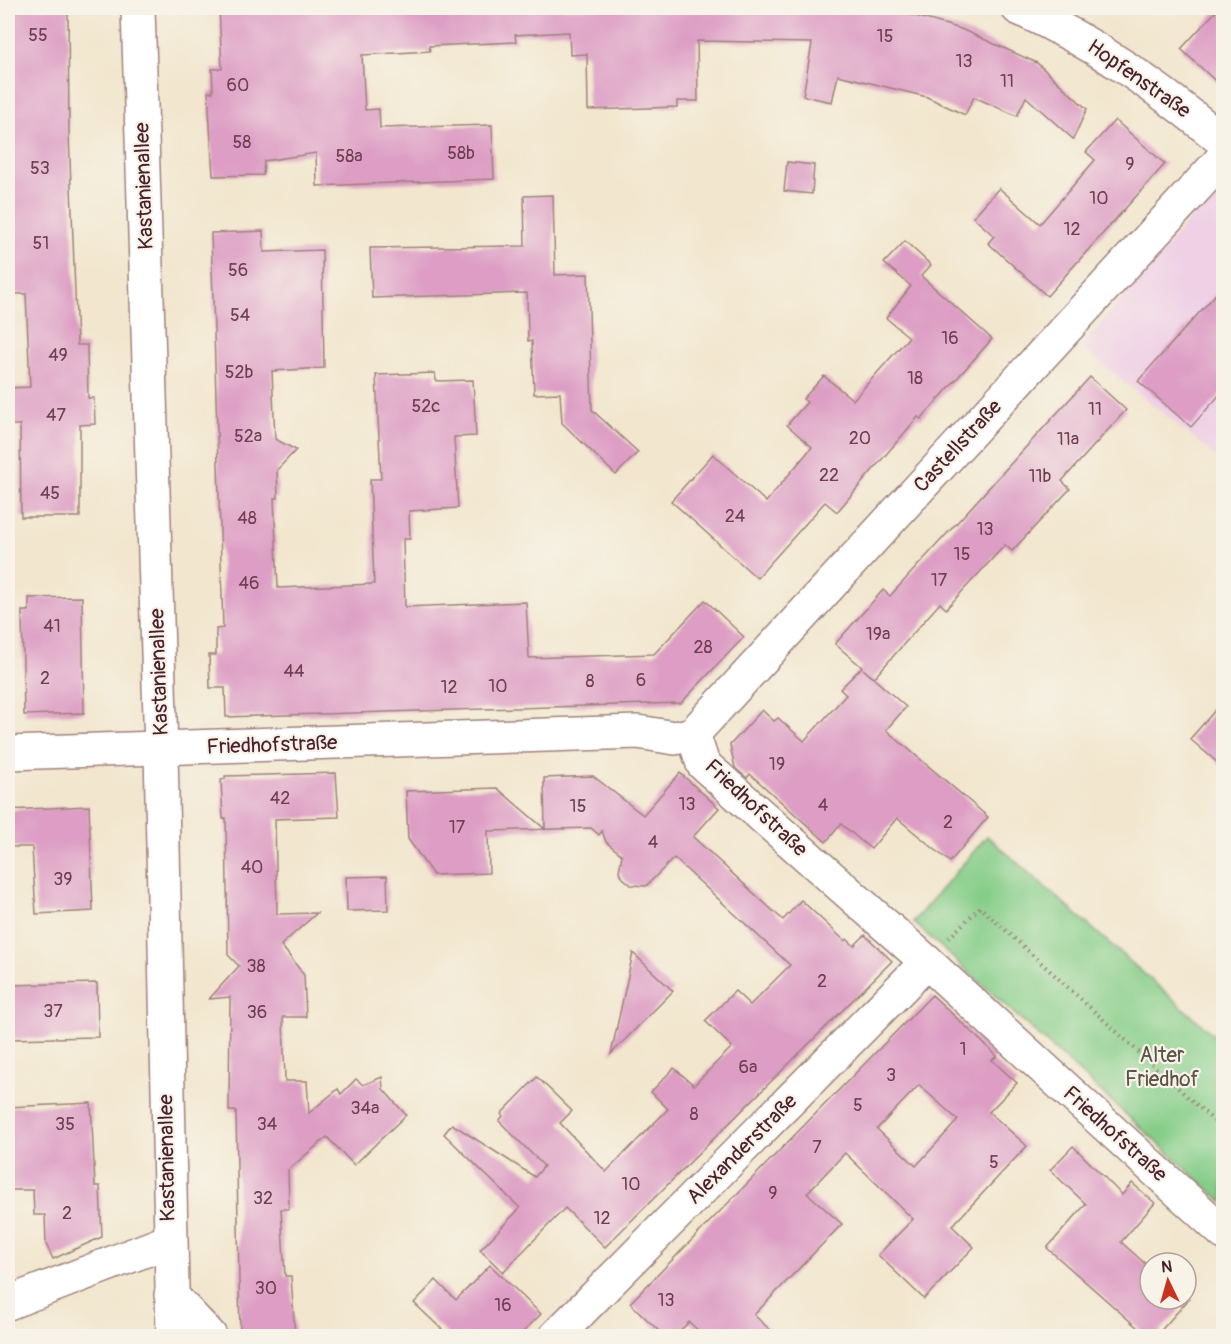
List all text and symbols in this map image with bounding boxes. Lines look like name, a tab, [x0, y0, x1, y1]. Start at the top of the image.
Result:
house number: 55	[28, 24, 48, 47]
house number: 15	[877, 25, 893, 48]
street label: Hopfenstraße	[1082, 33, 1197, 125]
house number: 13	[955, 50, 973, 73]
house number: 11	[1000, 70, 1014, 93]
house number: 60	[227, 74, 249, 97]
street label: Kastanienallee	[128, 121, 160, 250]
house number: 58	[233, 131, 251, 154]
house number: 58b	[447, 142, 475, 165]
house number: 58a	[335, 145, 363, 168]
house number: 9	[1125, 153, 1135, 176]
house number: 53	[30, 157, 50, 180]
house number: 10	[1089, 187, 1109, 210]
house number: 12	[1063, 218, 1081, 241]
house number: 51	[33, 232, 49, 255]
house number: 56	[228, 259, 248, 282]
house number: 54	[230, 304, 251, 327]
house number: 16	[941, 327, 959, 350]
house number: 49	[48, 344, 68, 367]
house number: 52b	[225, 361, 253, 384]
house number: 18	[907, 367, 923, 390]
street label: Castellstraße	[908, 393, 1008, 498]
house number: 52c	[412, 395, 440, 418]
house number: 11	[1088, 398, 1102, 421]
house number: 47	[46, 404, 66, 427]
house number: 52a	[234, 425, 262, 448]
house number: 20	[849, 427, 871, 450]
house number: 11a	[1057, 428, 1079, 451]
house number: 22	[819, 464, 839, 487]
house number: 11b	[1029, 465, 1052, 488]
house number: 45	[40, 482, 60, 505]
house number: 24	[725, 505, 746, 528]
house number: 48	[237, 507, 257, 530]
house number: 13	[976, 518, 994, 541]
house number: 15	[954, 543, 970, 566]
house number: 17	[931, 569, 948, 592]
house number: 46	[239, 572, 259, 595]
street label: Kastanienallee	[143, 607, 175, 736]
house number: 41	[43, 615, 61, 638]
house number: 19a	[866, 623, 890, 646]
house number: 28	[693, 636, 713, 659]
house number: 44	[284, 660, 305, 683]
house number: 2	[40, 667, 50, 690]
house number: 6	[636, 669, 646, 692]
house number: 8	[585, 670, 595, 693]
house number: 10	[488, 675, 508, 698]
house number: 12	[440, 676, 458, 699]
street label: Friedhofstraße	[206, 729, 339, 761]
street label: Friedhofstraße	[699, 753, 814, 863]
house number: 19	[769, 753, 785, 776]
house number: 42	[270, 787, 290, 810]
house number: 13	[678, 793, 696, 816]
house number: 4	[818, 794, 829, 817]
house number: 15	[570, 795, 586, 818]
house number: 2	[943, 811, 953, 834]
house number: 17	[449, 816, 466, 839]
house number: 4	[648, 831, 659, 854]
house number: 40	[241, 856, 263, 879]
house number: 39	[53, 868, 73, 891]
house number: 38	[246, 955, 266, 978]
house number: 2	[817, 970, 827, 993]
house number: 37	[43, 1000, 63, 1023]
house number: 36	[247, 1001, 267, 1024]
house number: 1	[959, 1038, 967, 1061]
park label: Alter Friedhof	[1125, 1042, 1200, 1093]
house number: 6a	[739, 1056, 757, 1079]
house number: 3	[886, 1064, 896, 1087]
street label: Friedhofstraße	[1057, 1080, 1173, 1188]
street label: Alexanderstraße	[681, 1087, 804, 1210]
street label: Kastanienallee	[152, 1093, 182, 1222]
house number: 5	[853, 1094, 863, 1117]
house number: 34a	[351, 1097, 379, 1120]
house number: 8	[689, 1103, 699, 1126]
house number: 35	[55, 1113, 75, 1136]
house number: 34	[257, 1113, 278, 1136]
house number: 7	[812, 1136, 822, 1159]
house number: 5	[989, 1151, 999, 1174]
house number: 10	[621, 1173, 641, 1196]
house number: 9	[768, 1182, 778, 1205]
house number: 32	[253, 1187, 273, 1210]
house number: 2	[62, 1202, 72, 1225]
house number: 12	[593, 1207, 611, 1230]
north arrow	[1138, 1251, 1198, 1311]
text: N	[1161, 1257, 1173, 1277]
house number: 30	[255, 1277, 277, 1300]
house number: 13	[657, 1289, 675, 1312]
house number: 16	[494, 1294, 512, 1317]

